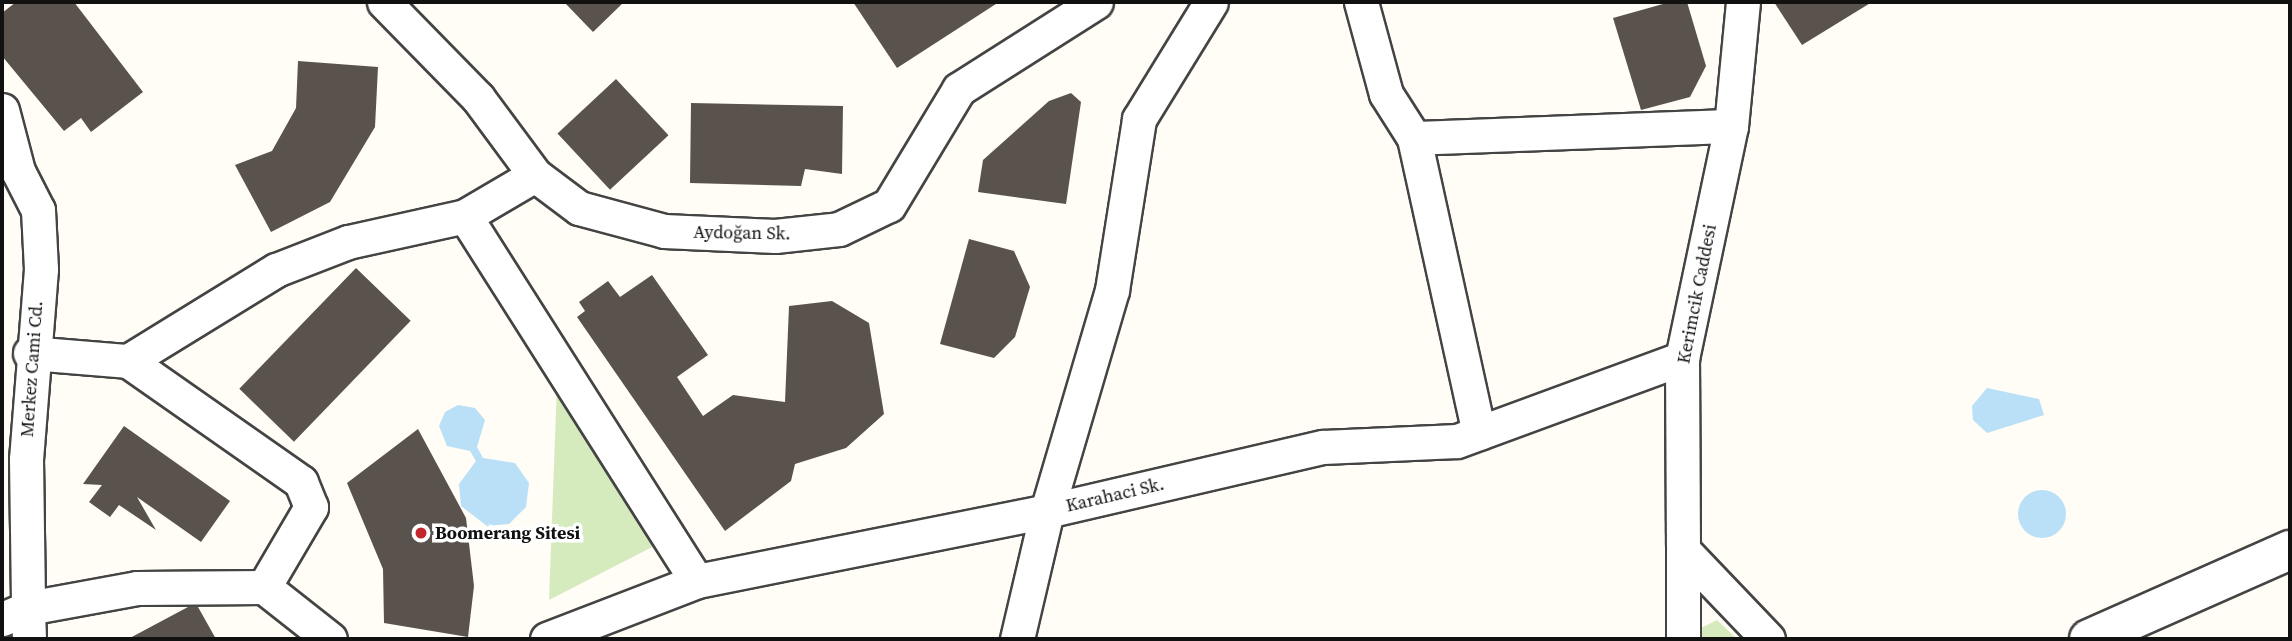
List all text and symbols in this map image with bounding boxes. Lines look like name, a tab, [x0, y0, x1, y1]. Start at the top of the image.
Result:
street label: Aydoğan Sk.	[693, 221, 791, 245]
street label: Kerimcik Caddesi	[1673, 222, 1721, 366]
street label: Merkez Cami Cd.	[16, 300, 48, 438]
street label: Karahaci Sk.	[1064, 473, 1166, 517]
place label: Boomerang Sitesi	[435, 522, 580, 544]
marker: Boomerang Sitesi	[413, 525, 429, 541]

